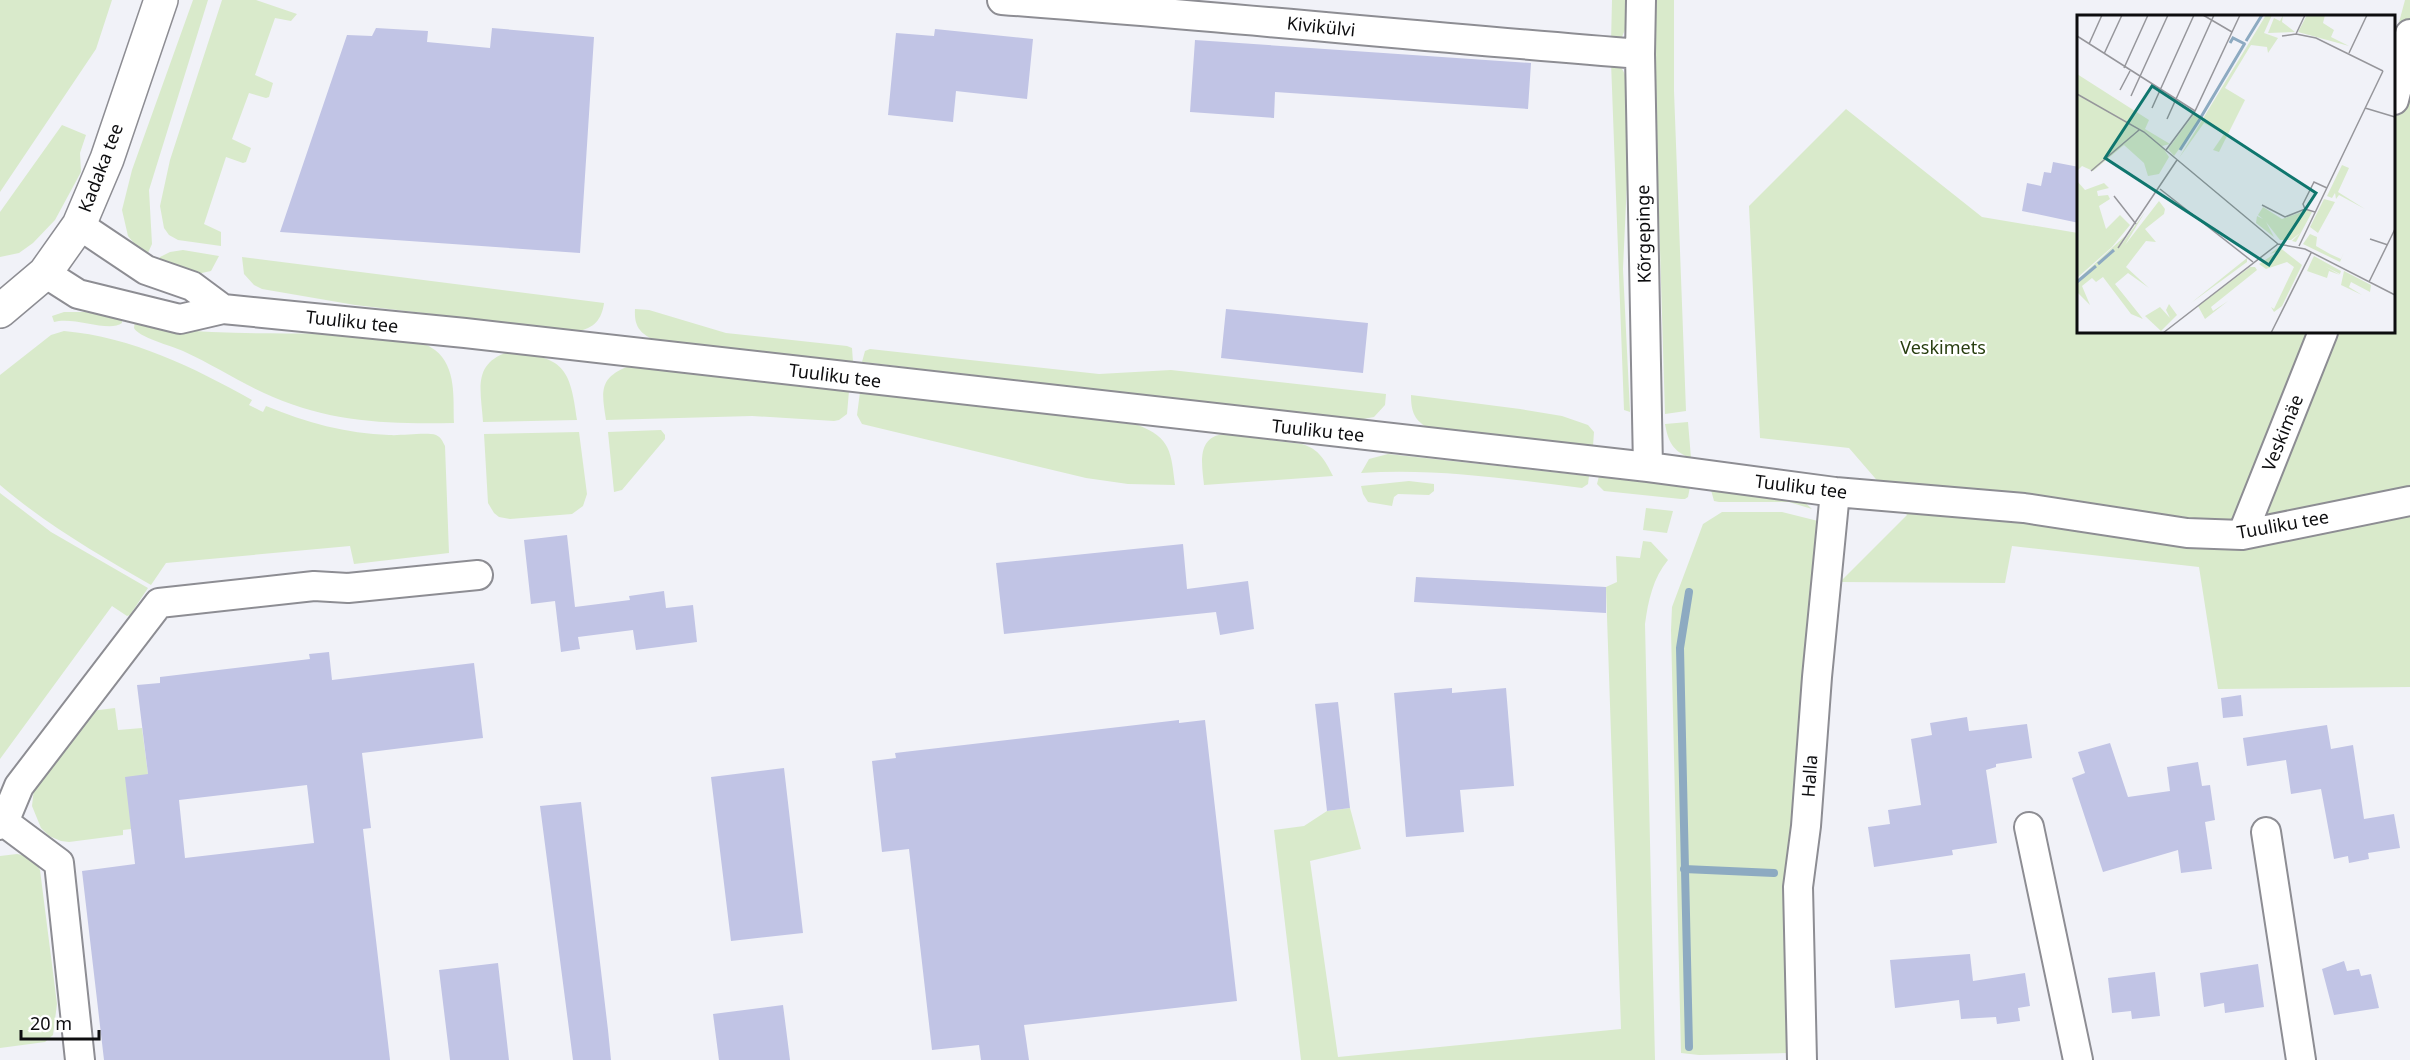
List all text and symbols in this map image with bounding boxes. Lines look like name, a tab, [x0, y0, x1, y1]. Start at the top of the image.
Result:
street label: Kivikülvi	[1286, 10, 1357, 42]
inset map	[2077, 15, 2395, 333]
street label: Kadaka tee	[72, 120, 128, 216]
street label: Kõrgepinge	[1630, 185, 1656, 284]
street label: Tuuliku tee	[305, 304, 400, 338]
park label: Veskimets	[1900, 335, 1986, 359]
street label: Tuuliku tee	[788, 357, 883, 393]
street label: Veskimäe	[2256, 391, 2308, 474]
street label: Tuuliku tee	[1271, 413, 1366, 447]
street label: Tuuliku tee	[1754, 468, 1849, 504]
street label: Tuuliku tee	[2235, 504, 2331, 544]
street label: Halla	[1796, 754, 1822, 798]
scale bar	[21, 1003, 99, 1041]
text: 20 m	[30, 1011, 72, 1035]

